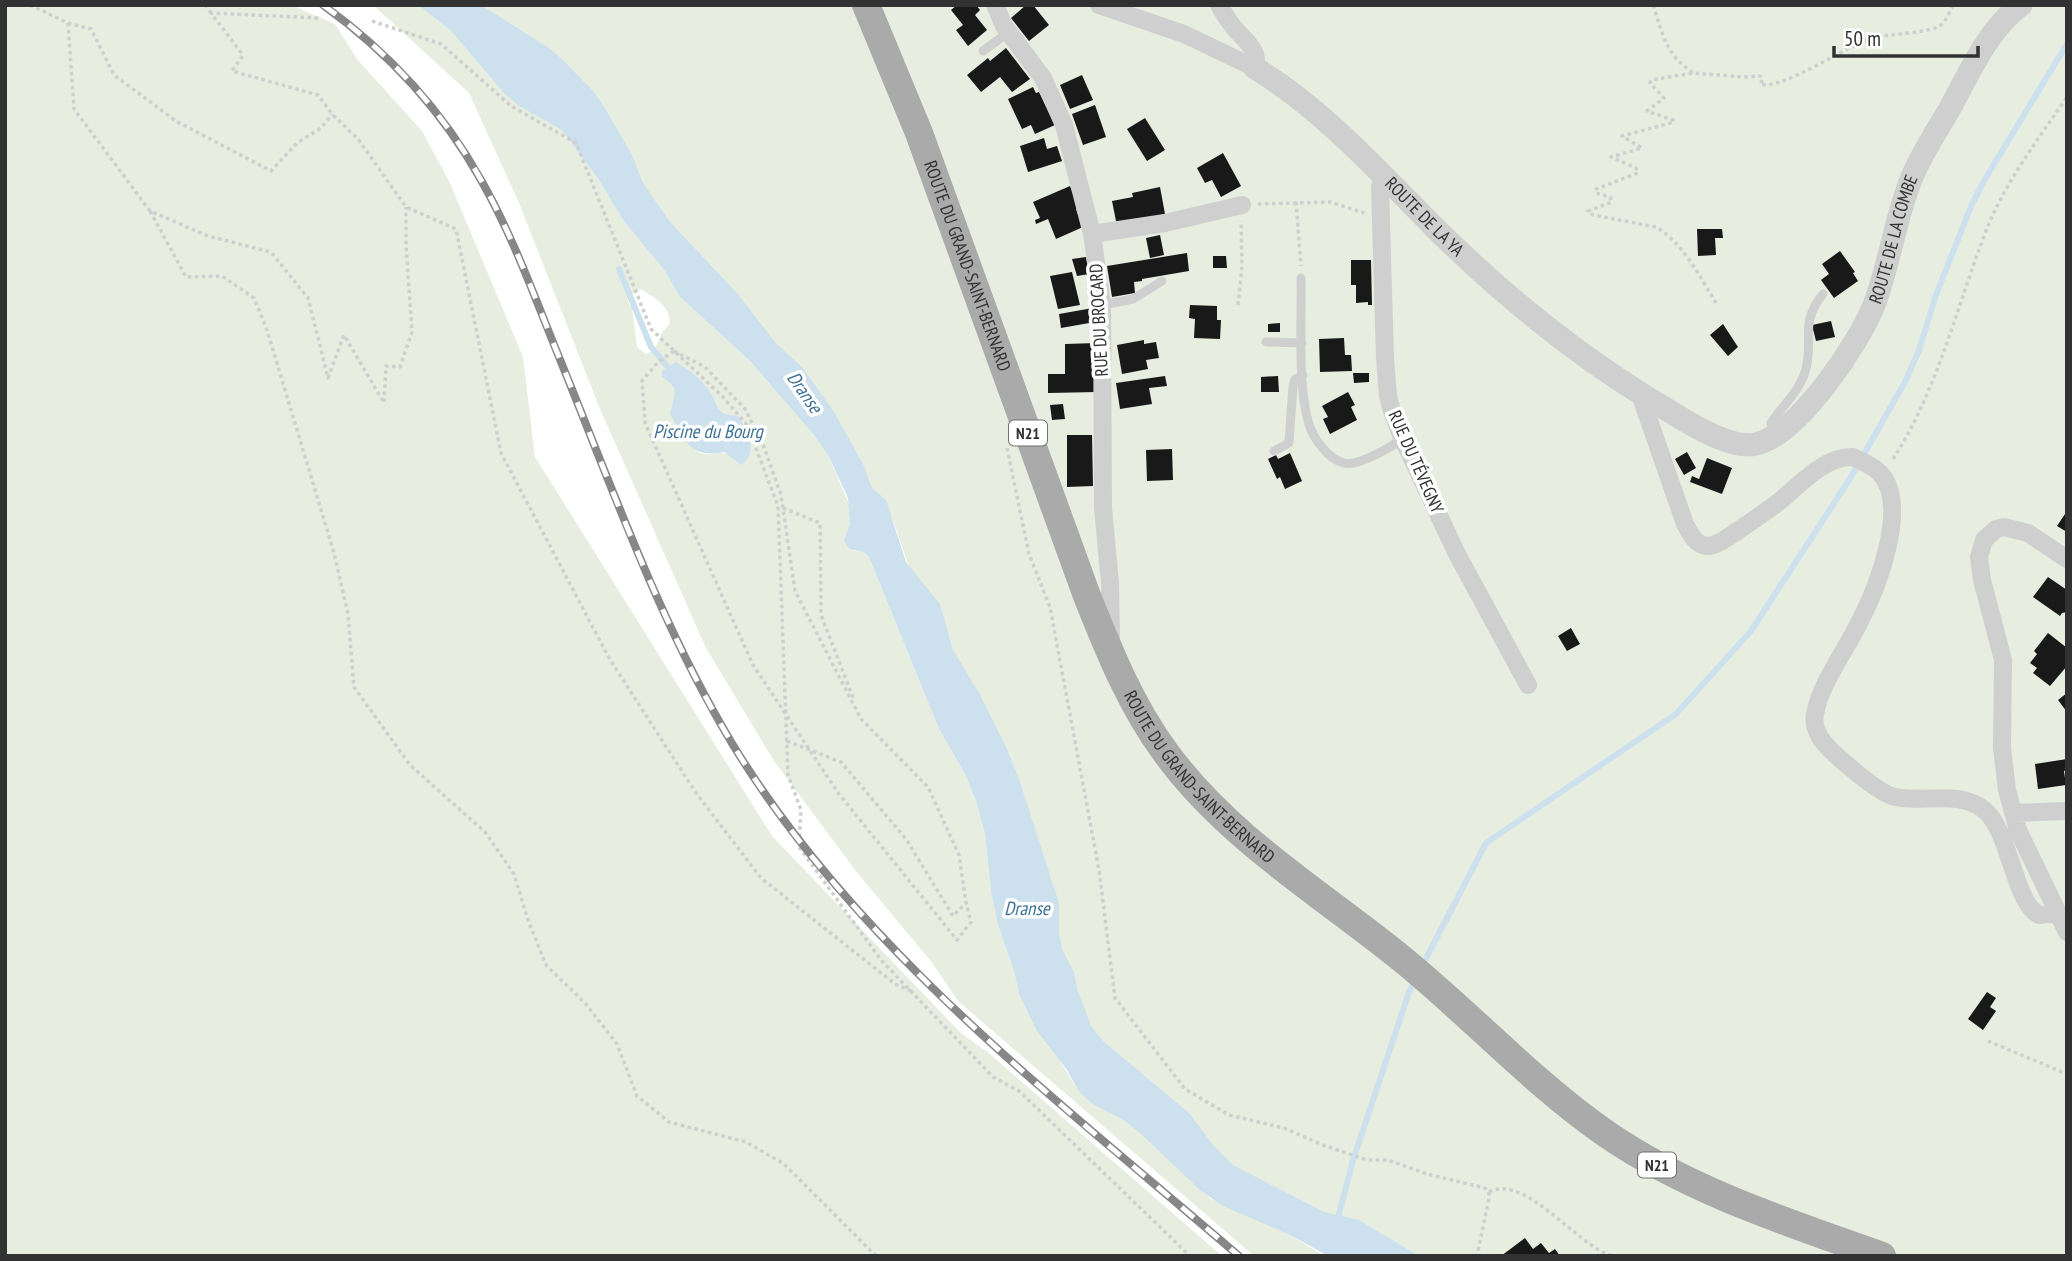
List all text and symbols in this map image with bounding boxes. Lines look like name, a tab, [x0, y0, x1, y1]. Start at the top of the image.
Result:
scale bar	[1834, 14, 1978, 58]
text: 50 m	[1844, 25, 1881, 52]
street label: ROUTE DU GRAND-SAINT-BERNARD	[919, 157, 1016, 374]
street label: ROUTE DE LA COMBE	[1863, 171, 1923, 307]
street label: ROUTE DE LA YA	[1380, 172, 1469, 261]
street label: RUE DU BROCARD	[1084, 263, 1113, 377]
water label: Dranse	[782, 367, 829, 418]
street label: RUE DU TÉVEGNY	[1384, 407, 1450, 518]
water label: Piscine du Bourg	[653, 419, 765, 443]
road number: N21	[1009, 420, 1047, 446]
street label: ROUTE DU GRAND-SAINT-BERNARD	[1119, 686, 1280, 868]
water label: Dranse	[1004, 896, 1051, 920]
road number: N21	[1638, 1152, 1676, 1177]

